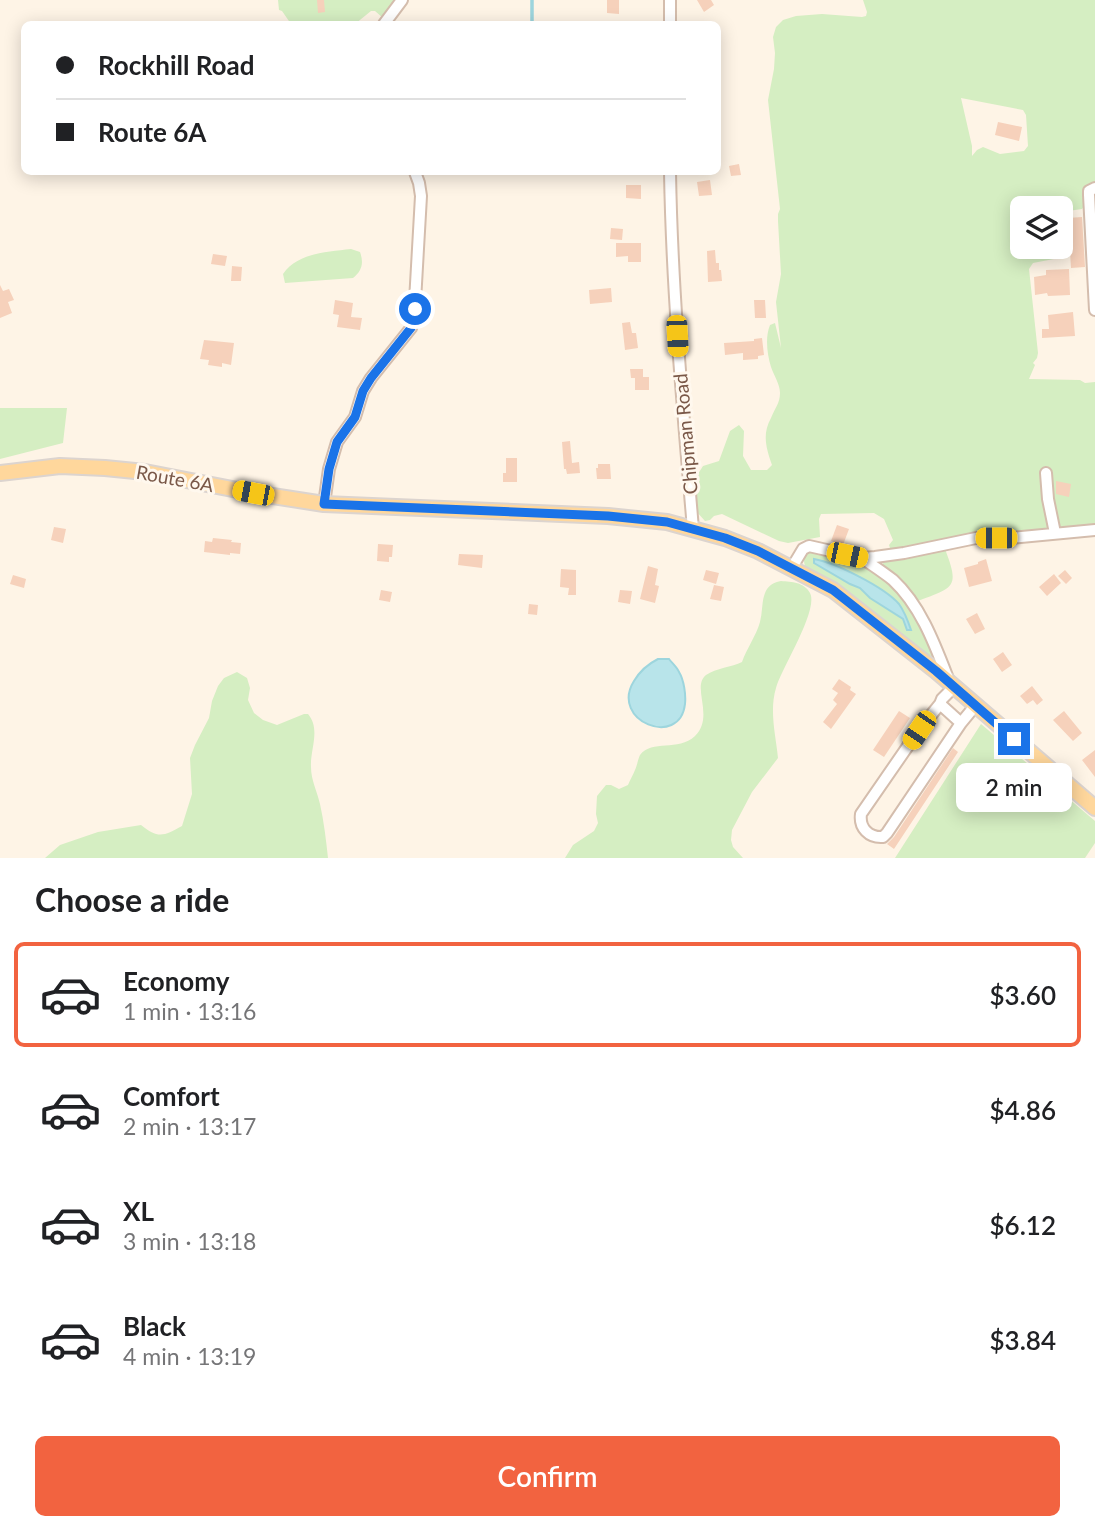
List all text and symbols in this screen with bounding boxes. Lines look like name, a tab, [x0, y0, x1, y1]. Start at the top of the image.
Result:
text: Rockhill Road	[98, 49, 254, 81]
text: Route 6A	[98, 116, 206, 148]
map controls	[1010, 196, 1073, 259]
button: layers	[1010, 196, 1073, 259]
route start	[399, 293, 431, 325]
car	[666, 314, 689, 358]
street label: Chipman Road	[668, 373, 702, 495]
street label: Route 6A	[134, 460, 216, 496]
car	[231, 479, 276, 507]
car	[976, 528, 1018, 549]
car	[825, 540, 870, 570]
car	[899, 707, 940, 753]
route end	[998, 723, 1030, 755]
callout: 2 min	[956, 764, 1072, 812]
text: 2 min	[986, 773, 1042, 801]
text: Choose a ride	[35, 880, 229, 919]
icon: car	[39, 963, 102, 1026]
text: Economy	[123, 965, 229, 997]
text: $3.60	[990, 979, 1056, 1011]
text: 1 min · 13:16	[123, 997, 256, 1025]
icon: car	[39, 1078, 102, 1141]
text: Comfort	[123, 1080, 220, 1112]
text: $4.86	[990, 1094, 1056, 1126]
text: 2 min · 13:17	[123, 1112, 256, 1140]
icon: car	[39, 1193, 102, 1256]
text: XL	[123, 1195, 154, 1227]
text: $6.12	[990, 1209, 1056, 1241]
text: 3 min · 13:18	[123, 1227, 256, 1255]
icon: car	[39, 1308, 102, 1371]
text: Black	[123, 1310, 186, 1342]
text: $3.84	[990, 1324, 1056, 1356]
text: 4 min · 13:19	[123, 1342, 256, 1370]
button: Confirm	[35, 1436, 1060, 1516]

